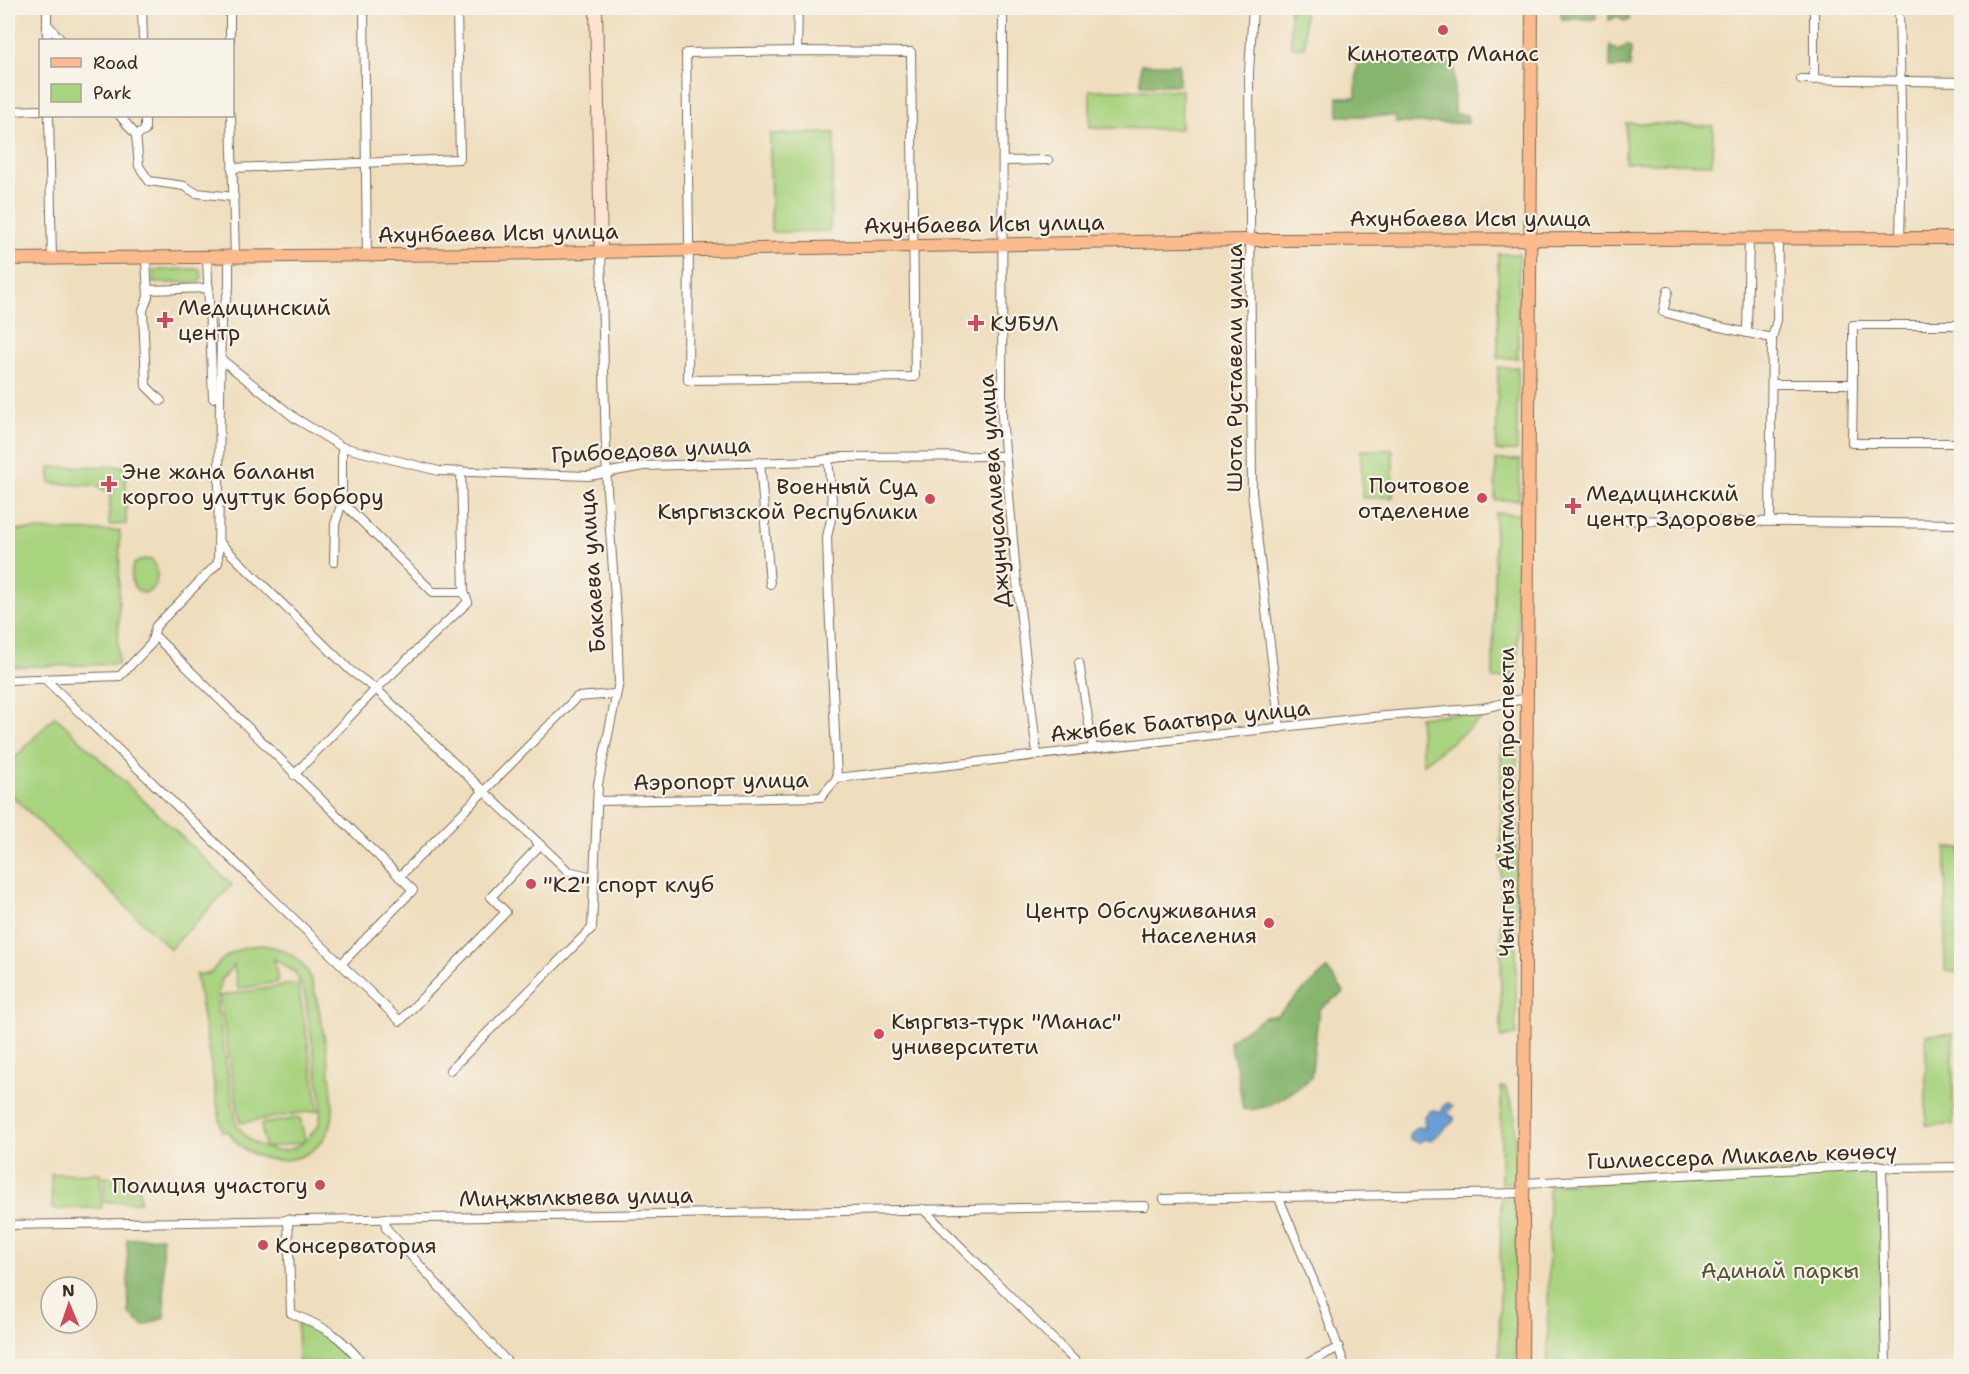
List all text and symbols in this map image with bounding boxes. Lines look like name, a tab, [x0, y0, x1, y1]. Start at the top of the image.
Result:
marker: Кинотеатр Манас	[1436, 23, 1450, 37]
legend	[39, 39, 234, 117]
place label: Кинотеатр Манас	[1347, 39, 1539, 68]
text: Road	[93, 51, 138, 75]
text: Park	[93, 81, 132, 105]
street label: Ахунбаева Исы улица	[1349, 204, 1591, 233]
street label: Ахунбаева Исы улица	[863, 207, 1105, 241]
street label: Ахунбаева Исы улица	[377, 216, 619, 250]
street label: Шота Руставели улица	[1220, 243, 1249, 493]
place label: Медицинский центр	[178, 293, 331, 347]
place label: КУБУЛ	[990, 309, 1059, 338]
marker: Медицинский центр	[156, 311, 174, 329]
marker: КУБУЛ	[967, 314, 985, 332]
street label: Джунусалиева улица	[971, 373, 1017, 609]
street label: Грибоедова улица	[550, 430, 752, 470]
place label: Эне жана баланы коргоо улуттук борбору	[122, 457, 384, 511]
place label: Почтовое отделение	[1358, 471, 1470, 525]
place label: Военный Суд Кыргызской Республики	[657, 472, 918, 526]
marker: Эне жана баланы коргоо улуттук борбору	[100, 475, 118, 493]
place label: Медицинский центр Здоровье	[1586, 479, 1757, 533]
street label: Бакаева улица	[572, 488, 612, 654]
marker: Почтовое отделение	[1475, 491, 1489, 505]
marker: Военный Суд Кыргызской Республики	[923, 492, 937, 506]
marker: Медицинский центр Здоровье	[1564, 497, 1582, 515]
street label: Чынгыз Айтматов проспекти	[1492, 647, 1521, 957]
street label: Ажыбек Баатыра улица	[1049, 693, 1312, 749]
street label: Аэропорт улица	[633, 765, 809, 797]
place label: "К2" спорт клуб	[543, 870, 714, 899]
marker: "К2" спорт клуб	[524, 877, 538, 891]
place label: Центр Обслуживания Населения	[1025, 896, 1257, 950]
marker: Центр Обслуживания Населения	[1262, 916, 1276, 930]
place label: Кыргыз-түрк "Манас" университети	[891, 1007, 1121, 1061]
marker: Кыргыз-түрк "Манас" университети	[872, 1027, 886, 1041]
street label: Гшлиессера Микаель көчөсү	[1587, 1136, 1897, 1176]
place label: Полиция участогу	[112, 1171, 308, 1200]
marker: Полиция участогу	[313, 1178, 327, 1192]
street label: Миңжылкыева улица	[459, 1180, 694, 1214]
place label: Консерватория	[275, 1231, 437, 1260]
marker: Консерватория	[256, 1238, 270, 1252]
park label: Адинай паркы	[1701, 1256, 1859, 1285]
north arrow	[39, 1275, 99, 1335]
text: N	[62, 1280, 75, 1301]

